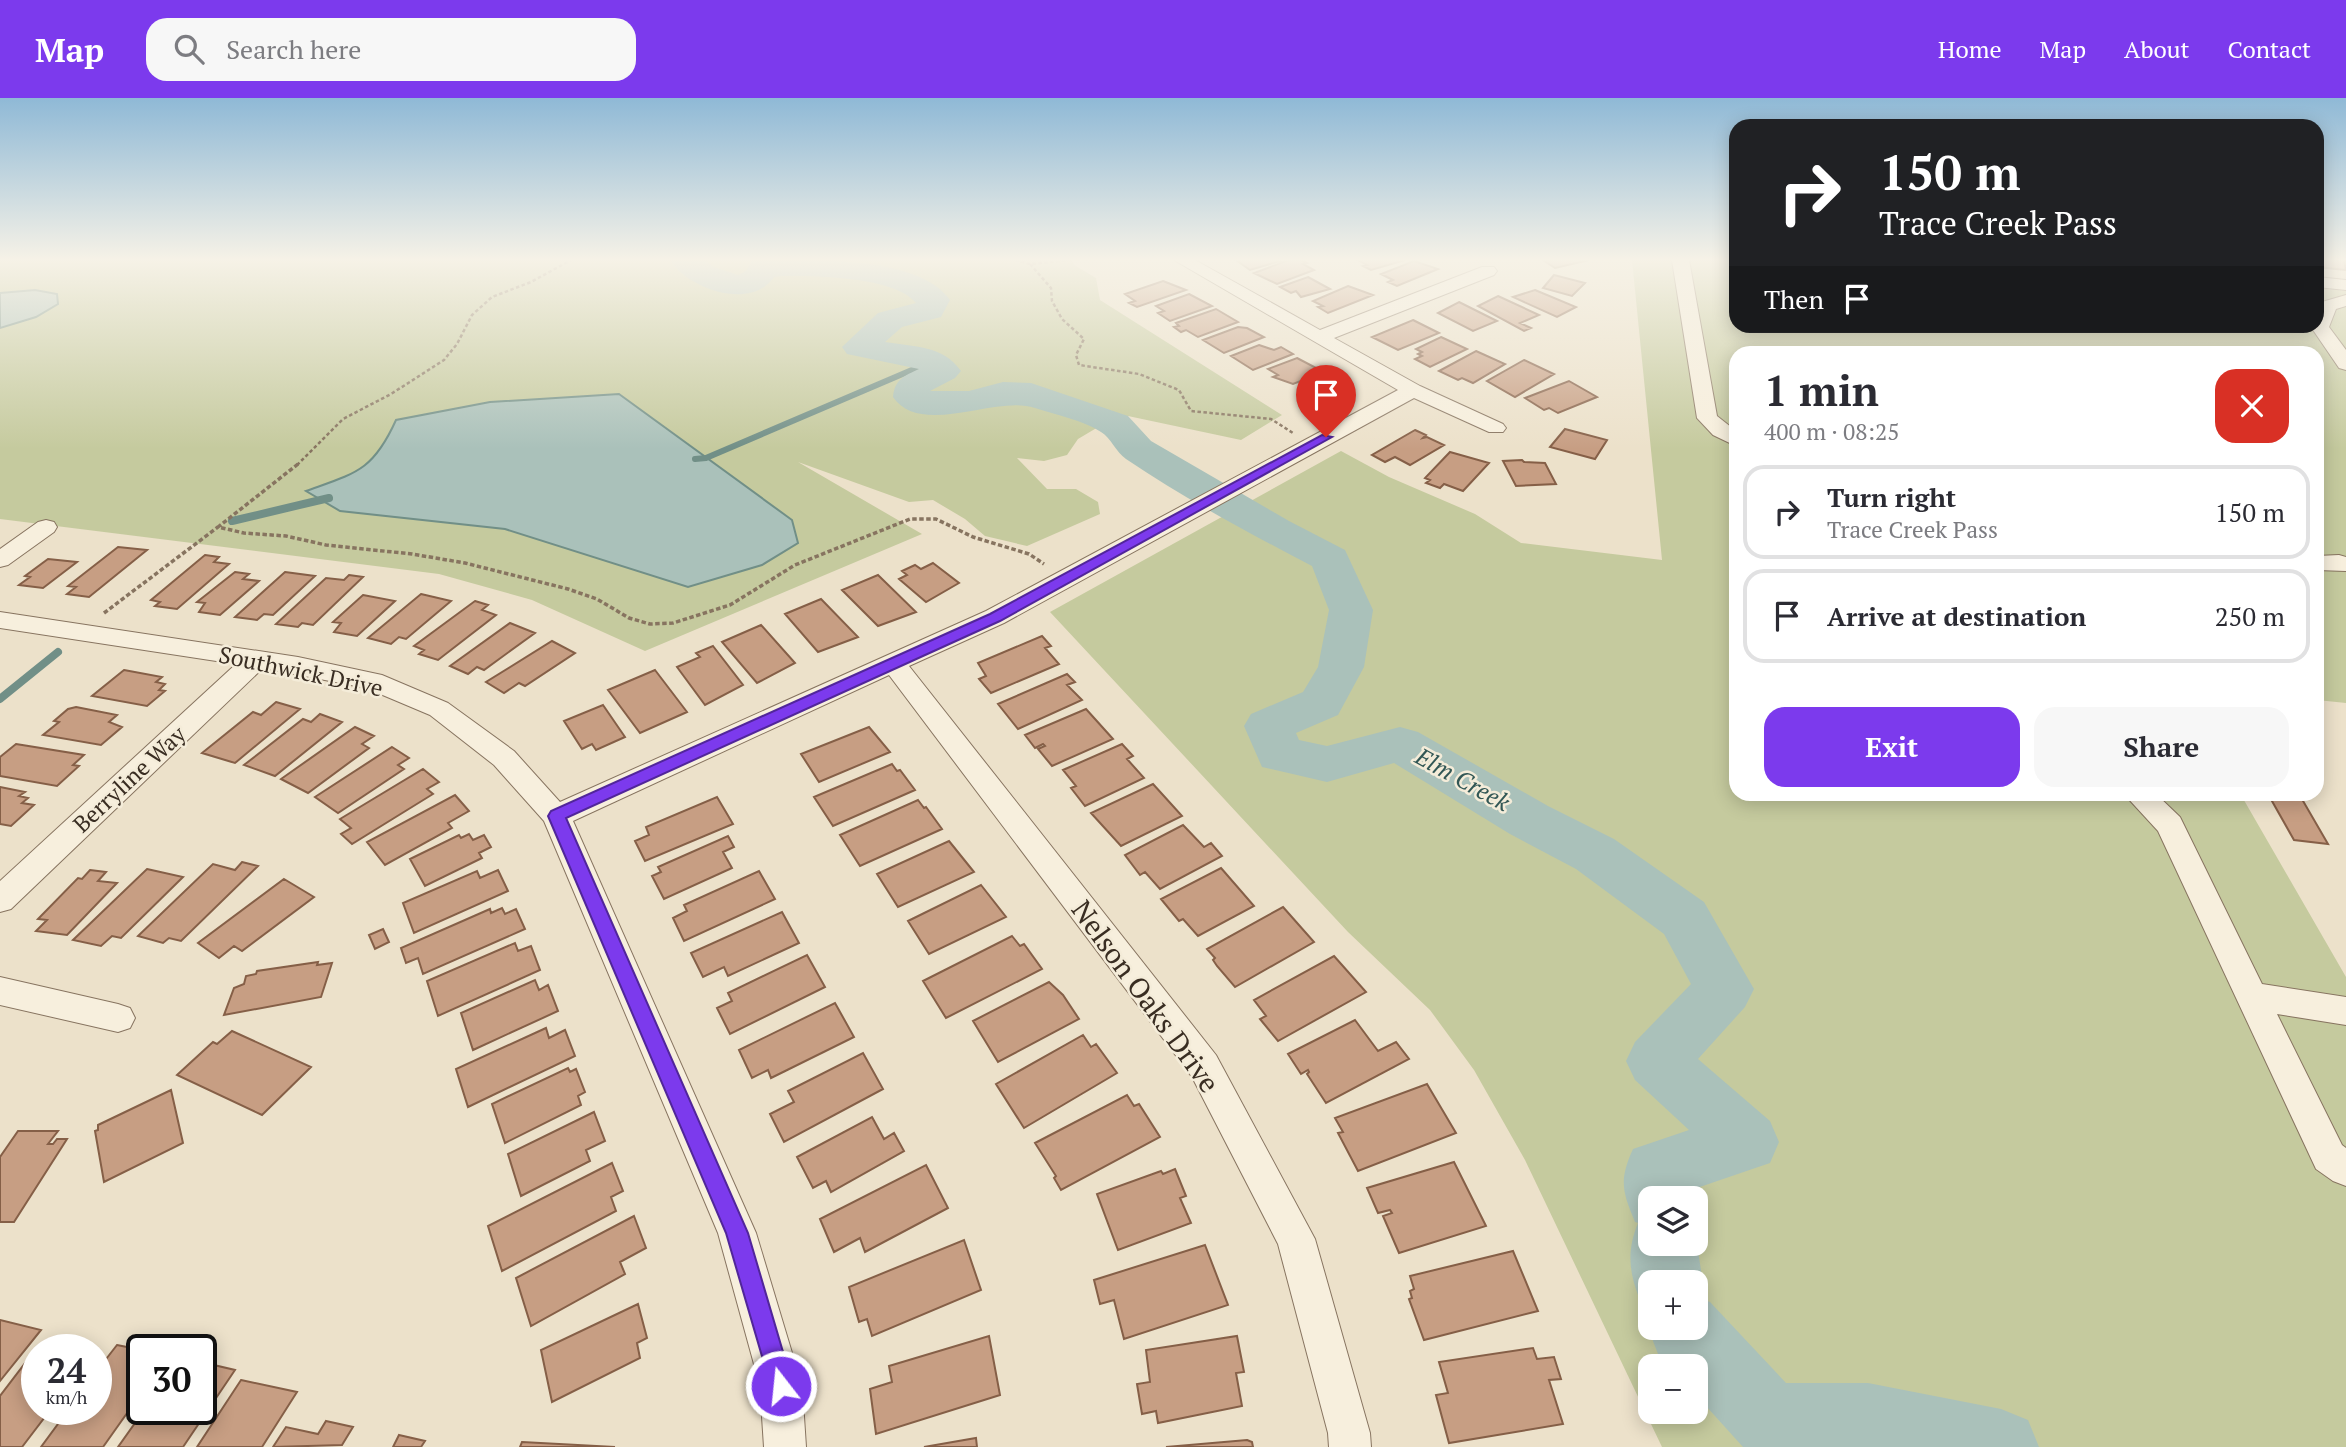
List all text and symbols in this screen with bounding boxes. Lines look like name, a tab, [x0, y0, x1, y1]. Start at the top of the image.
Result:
search box	[146, 18, 636, 81]
text: Map	[35, 28, 104, 71]
icon: search	[170, 30, 208, 68]
text: Search here	[226, 32, 361, 66]
text: Home	[1938, 33, 2002, 65]
text: Map	[2040, 33, 2086, 65]
text: About	[2124, 33, 2190, 65]
text: Contact	[2228, 33, 2311, 65]
text: 150 m	[1879, 139, 2021, 204]
icon: right	[1764, 147, 1855, 238]
text: Trace Creek Pass	[1879, 202, 2117, 244]
icon: arrive	[1838, 280, 1876, 318]
text: Then	[1764, 282, 1824, 316]
text: 1 min	[1764, 362, 1879, 418]
pin	[1296, 365, 1356, 437]
button: close	[2215, 369, 2289, 443]
icon: arrive	[1307, 376, 1345, 414]
text: 400 m · 08:25	[1764, 416, 1899, 447]
text: Turn right	[1827, 480, 1956, 514]
icon: right	[1768, 493, 1806, 531]
text: 150 m	[2215, 495, 2285, 529]
text: Trace Creek Pass	[1827, 514, 1998, 545]
icon: arrive	[1768, 597, 1806, 635]
text: Arrive at destination	[1827, 599, 2086, 633]
text: 250 m	[2215, 599, 2285, 633]
street label: Southwick Drive	[216, 638, 386, 704]
button: Exit	[1764, 707, 2020, 787]
button: Share	[2034, 707, 2289, 787]
street label: Berryline Way	[66, 719, 192, 839]
water label: Elm Creek	[1409, 739, 1516, 818]
street label: Nelson Oaks Drive	[1064, 892, 1228, 1100]
map controls	[1638, 1186, 1708, 1424]
button: layers	[1638, 1186, 1708, 1256]
button: +	[1638, 1270, 1708, 1340]
speed limit sign: 30	[126, 1334, 217, 1425]
text: 24	[47, 1347, 86, 1393]
position arrow	[744, 1349, 818, 1423]
button: −	[1638, 1354, 1708, 1424]
text: km/h	[46, 1385, 87, 1409]

